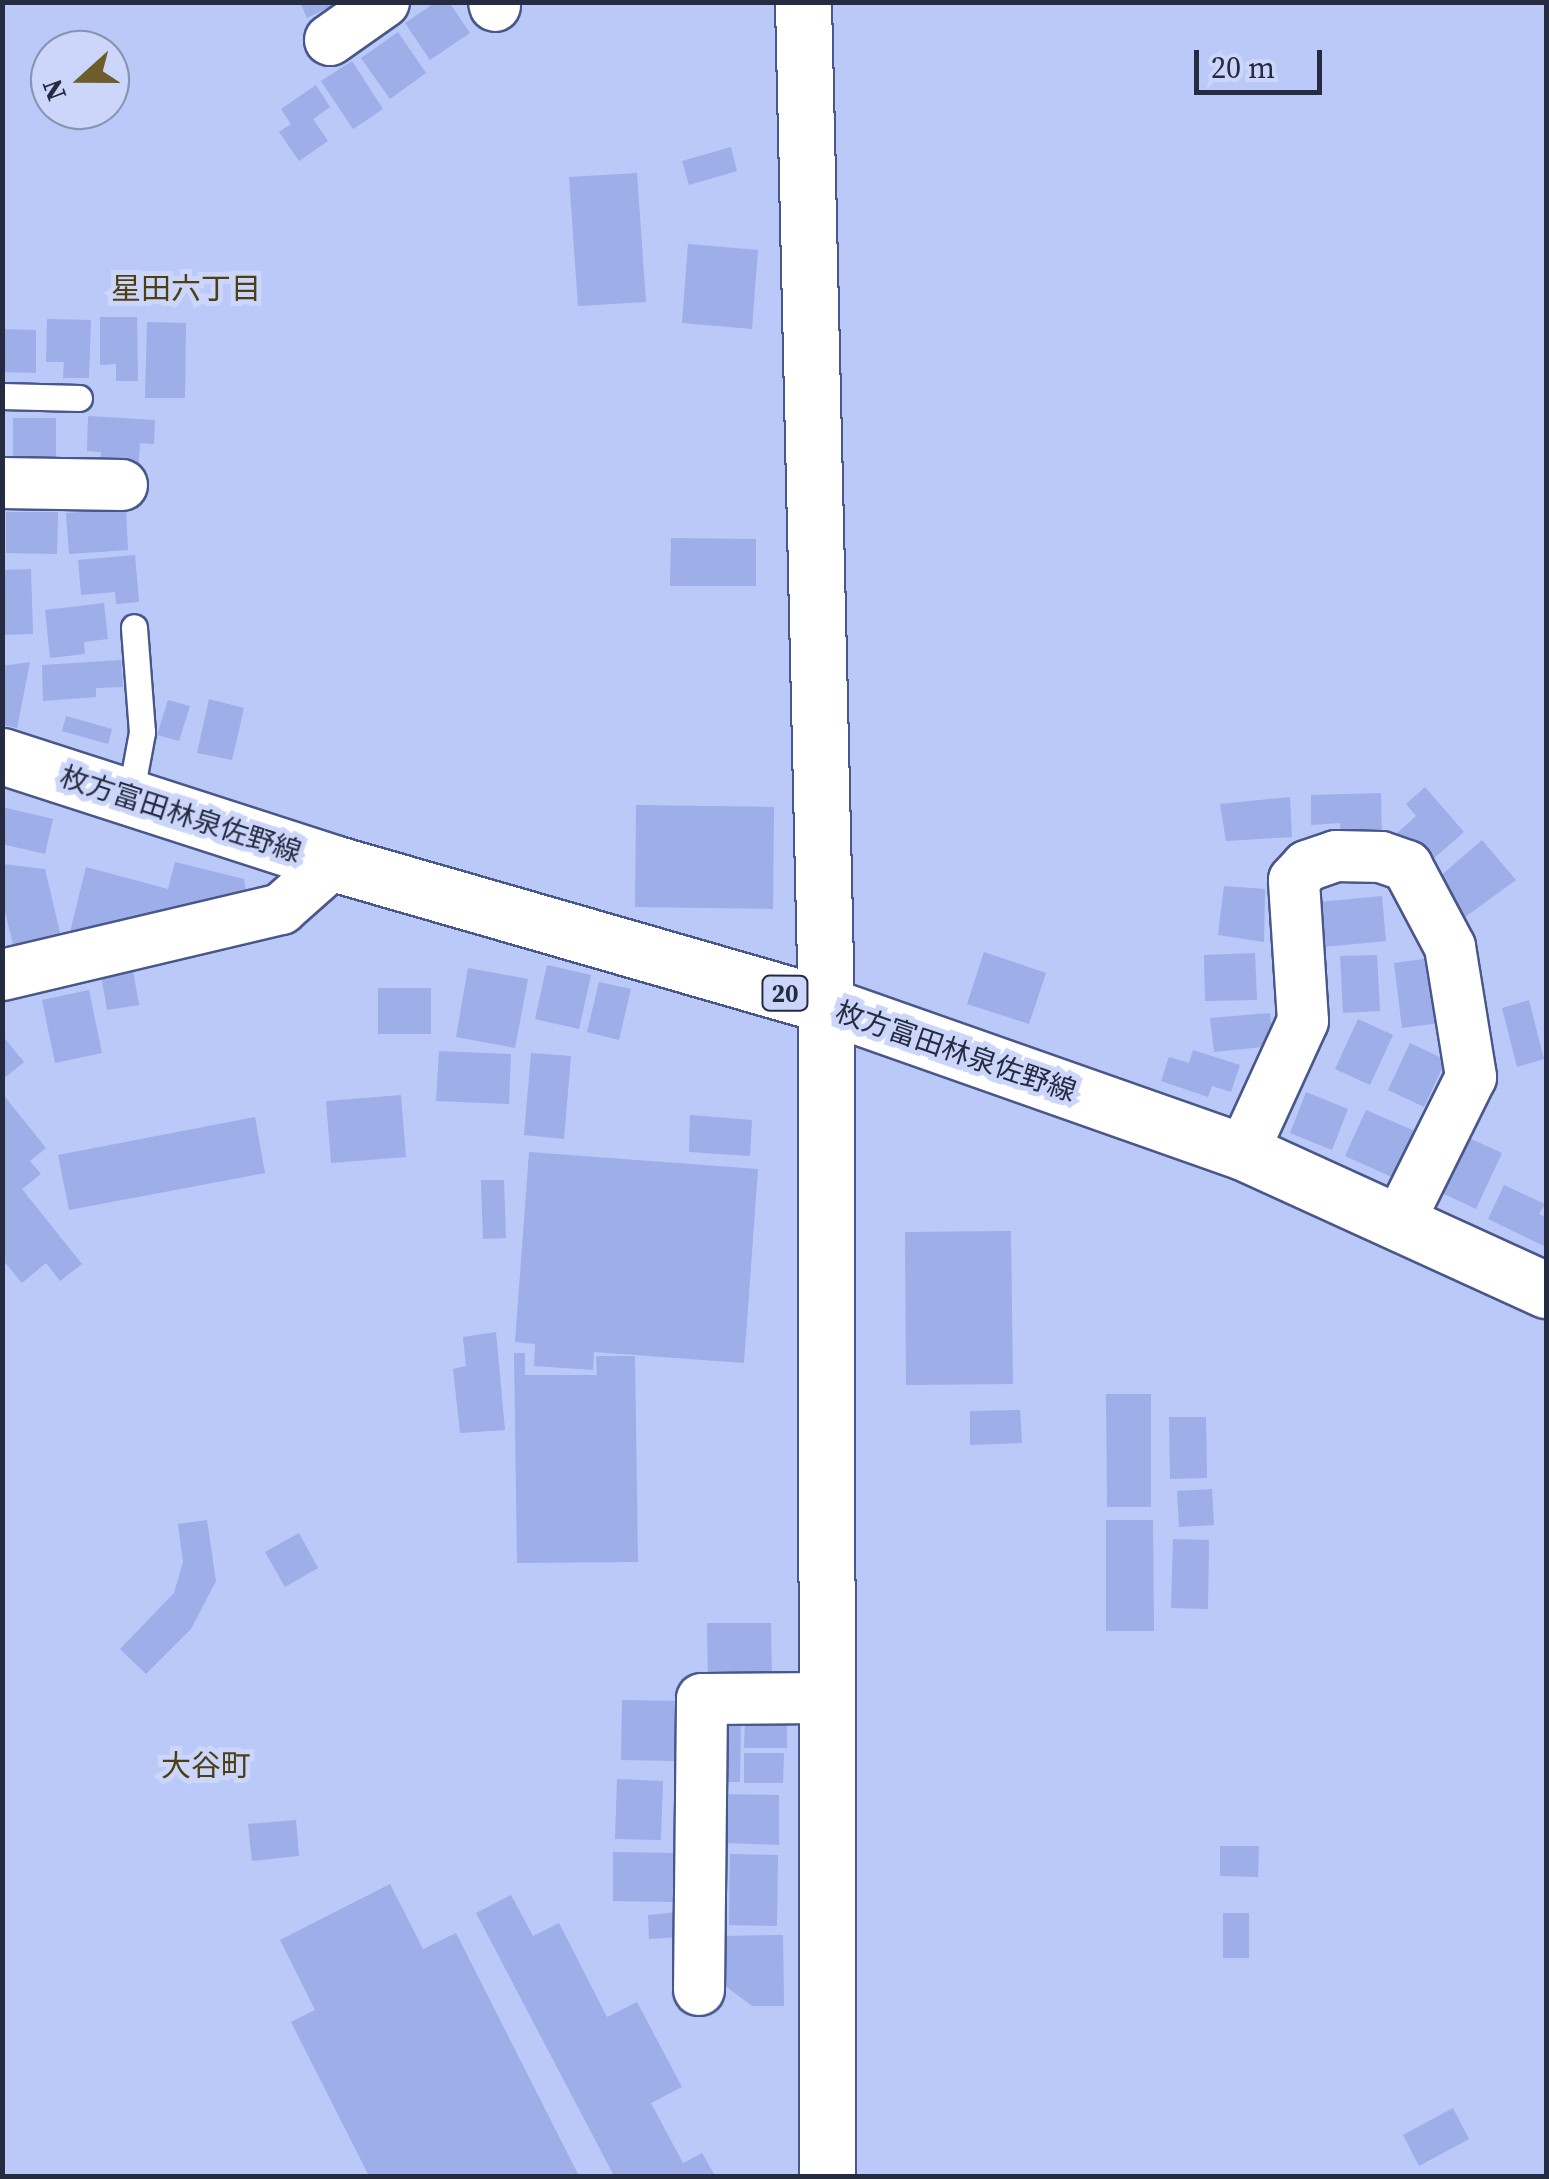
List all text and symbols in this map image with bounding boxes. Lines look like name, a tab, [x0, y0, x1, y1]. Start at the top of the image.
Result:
north arrow	[30, 30, 130, 130]
scale bar	[1199, 30, 1326, 92]
text: 20 m	[1211, 47, 1275, 88]
text: N	[32, 74, 75, 106]
district label: 星田六丁目	[111, 271, 261, 307]
street label: 枚方富田林泉佐野線	[56, 759, 306, 869]
road number: 20	[760, 973, 810, 1013]
street label: 枚方富田林泉佐野線	[831, 994, 1081, 1108]
district label: 大谷町	[161, 1748, 251, 1784]

